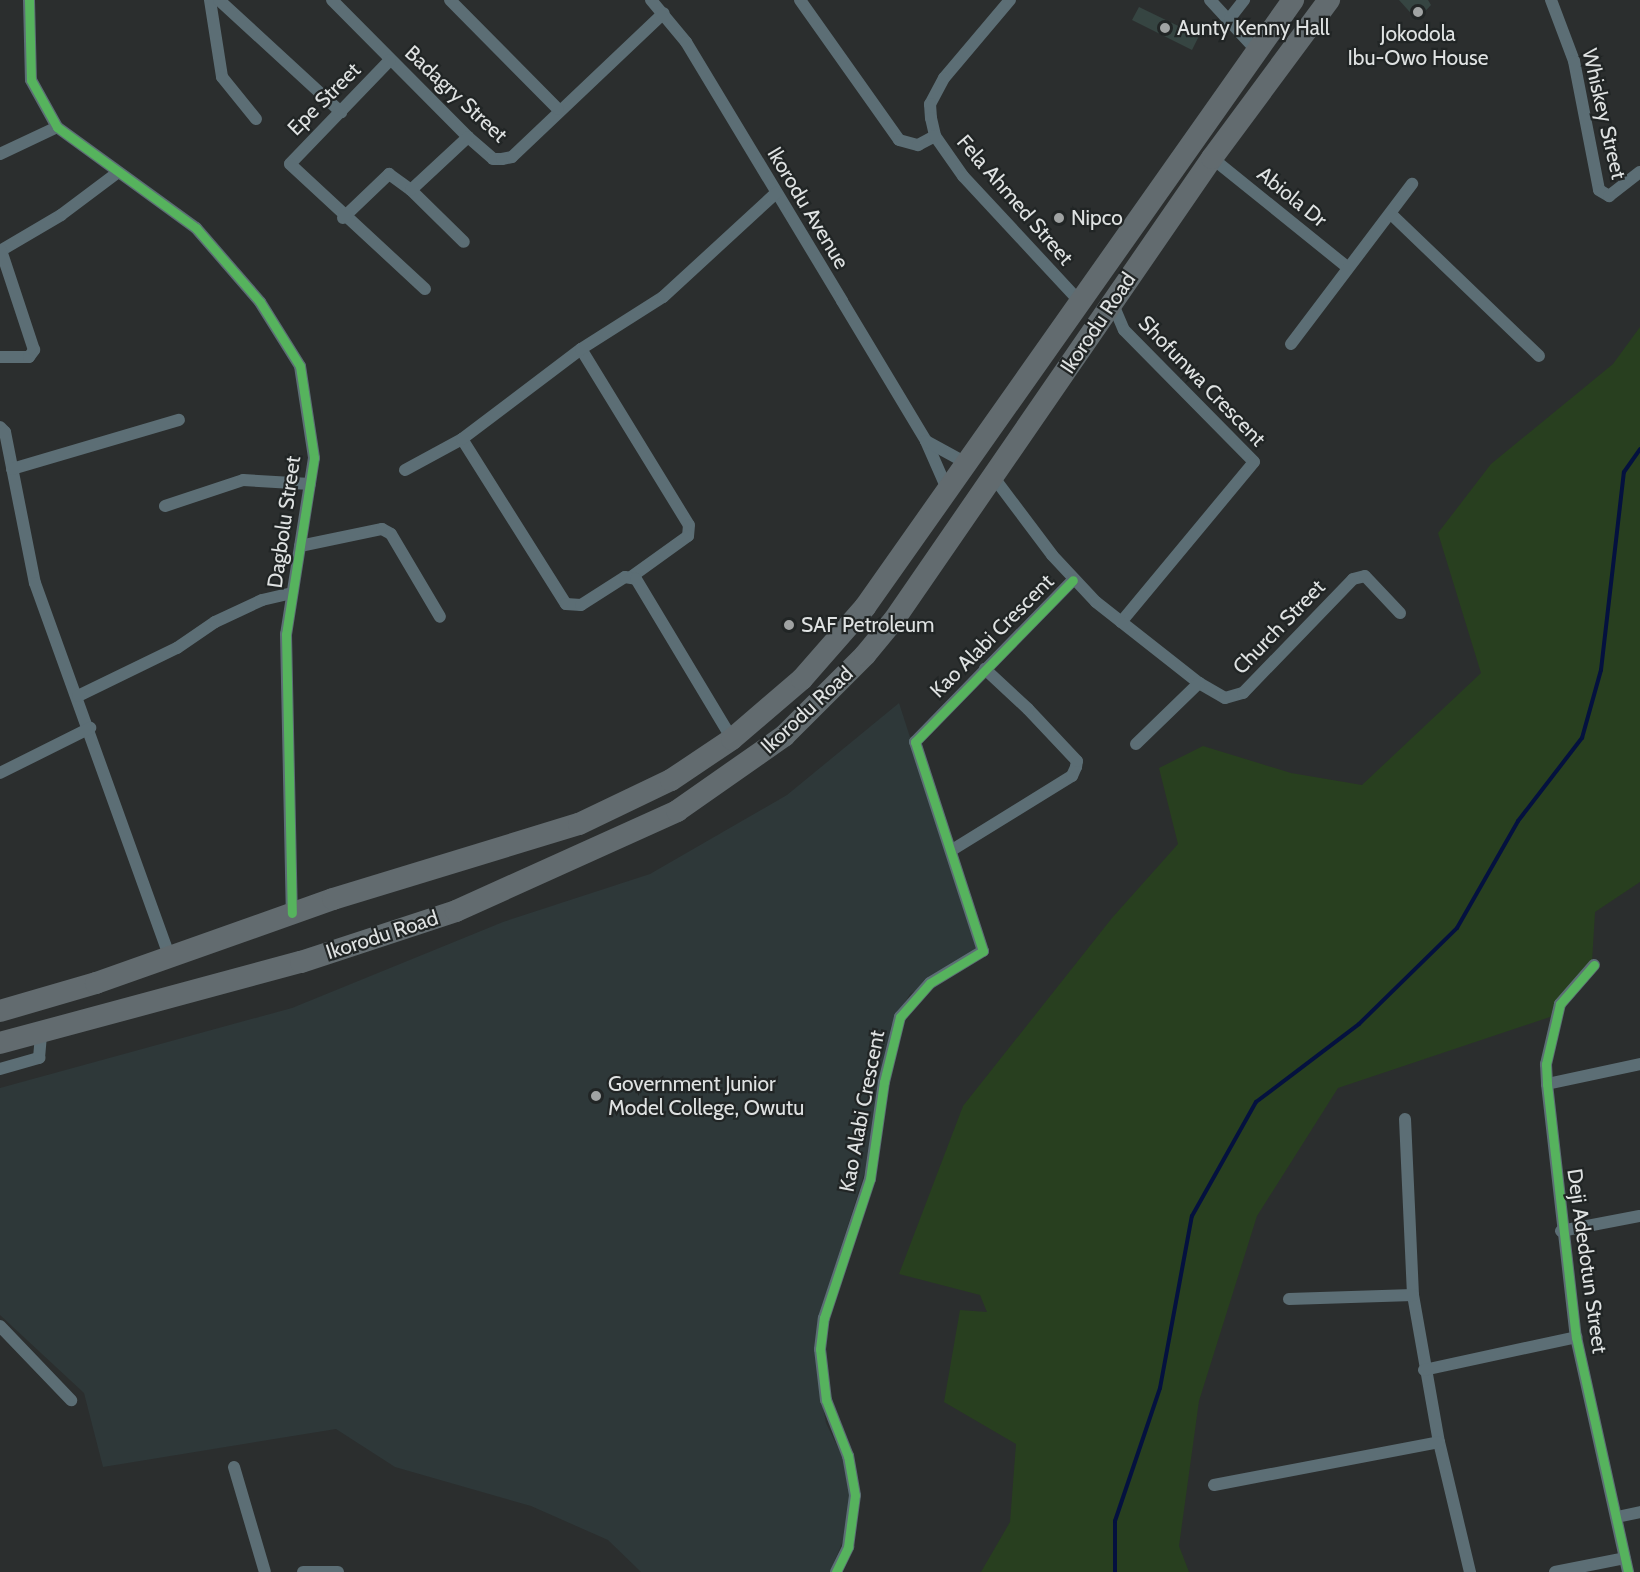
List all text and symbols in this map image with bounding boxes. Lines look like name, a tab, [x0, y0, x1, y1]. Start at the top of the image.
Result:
marker: Jokodola Ibu-Owo House	[1411, 5, 1425, 19]
place label: Aunty Kenny Hall	[1177, 15, 1330, 41]
marker: Aunty Kenny Hall	[1158, 21, 1172, 35]
place label: Jokodola Ibu-Owo House	[1348, 21, 1488, 71]
street label: Badagry Street	[400, 40, 512, 148]
street label: Whiskey Street	[1577, 46, 1631, 182]
street label: Epe Street	[282, 57, 366, 141]
street label: Fela Ahmed Street	[952, 130, 1078, 270]
street label: Ikorodu Avenue	[762, 143, 854, 273]
street label: Abiola Dr	[1252, 161, 1332, 233]
place label: Nipco	[1071, 205, 1123, 231]
marker: Nipco	[1052, 211, 1066, 225]
street label: Ikorodu Road	[1055, 268, 1141, 378]
street label: Shofunwa Crescent	[1133, 310, 1271, 452]
street label: Dagbolu Street	[262, 454, 306, 590]
street label: Kao Alabi Crescent	[925, 569, 1059, 703]
street label: Church Street	[1228, 575, 1330, 679]
place label: SAF Petroleum	[801, 612, 934, 638]
marker: SAF Petroleum	[782, 618, 796, 632]
street label: Ikorodu Road	[756, 661, 858, 759]
street label: Ikorodu Road	[323, 905, 441, 965]
street label: Kao Alabi Crescent	[834, 1028, 890, 1194]
place label: Government Junior Model College, Owutu	[608, 1071, 804, 1121]
marker: Government Junior Model College, Owutu	[589, 1089, 603, 1103]
street label: Deji Adedotun Street	[1562, 1167, 1612, 1355]

